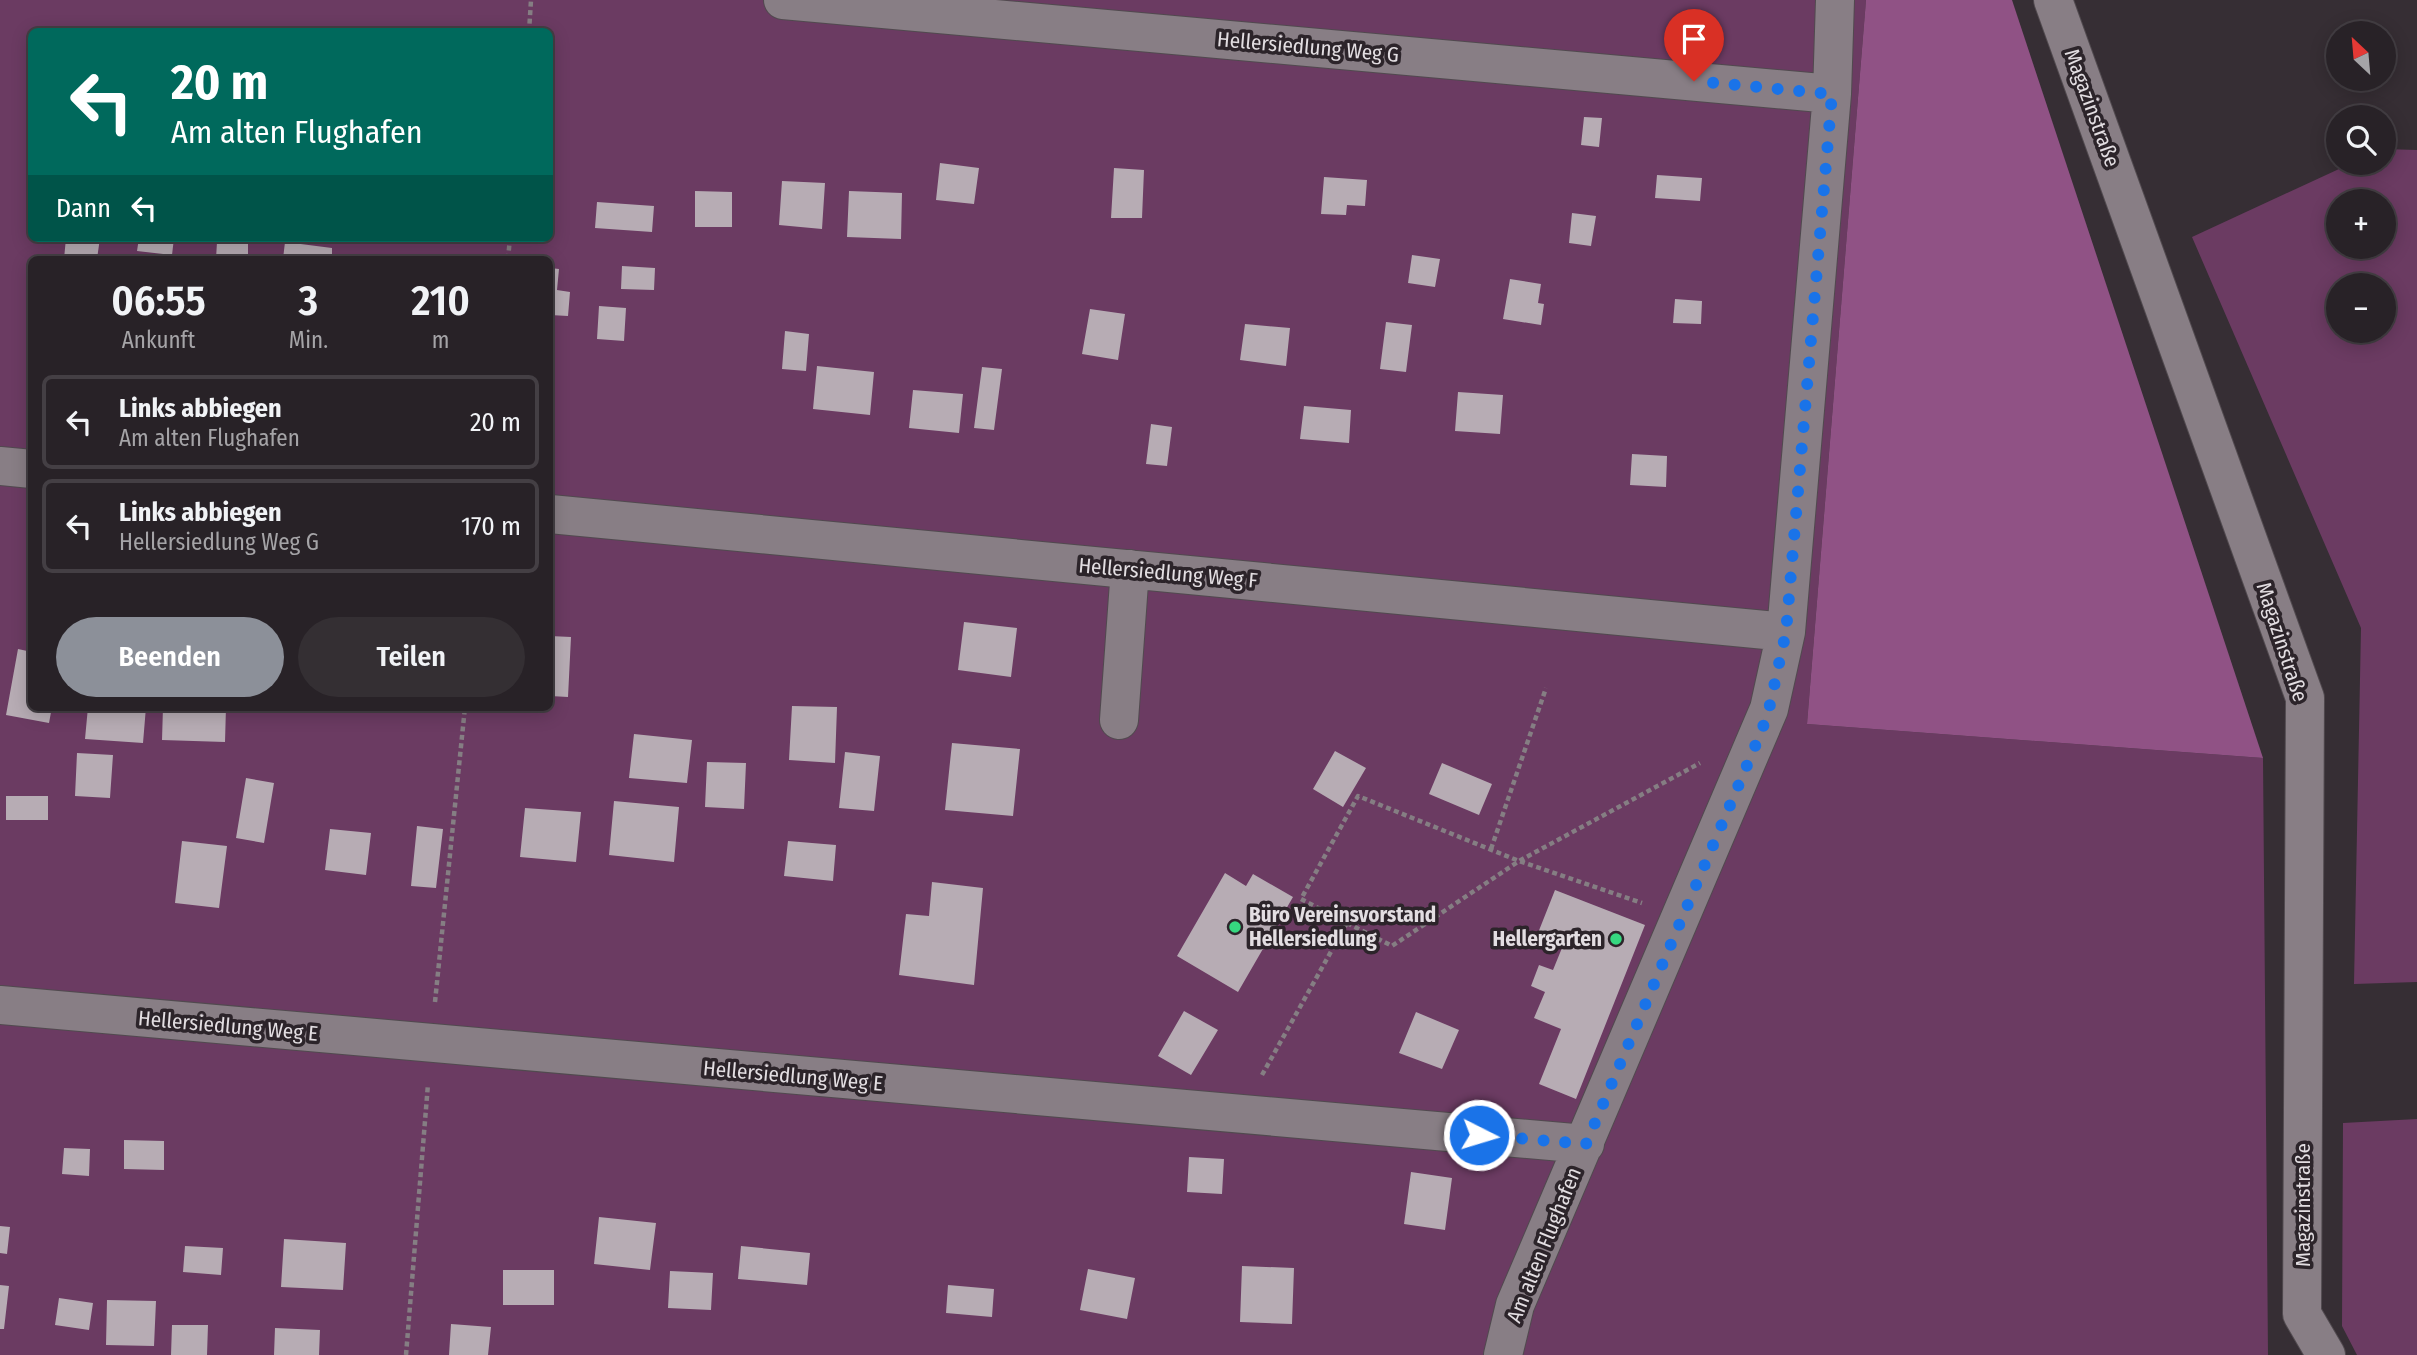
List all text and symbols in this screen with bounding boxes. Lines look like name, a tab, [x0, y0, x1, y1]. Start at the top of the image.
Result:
pin	[1664, 9, 1724, 81]
icon: arrive	[1675, 20, 1713, 58]
north arrow	[2326, 21, 2396, 91]
map controls	[2326, 21, 2396, 343]
street label: Hellersiedlung Weg G	[1216, 26, 1400, 68]
street label: Magazinstraße	[2059, 45, 2125, 171]
text: 20 m	[171, 53, 268, 112]
icon: left	[56, 56, 147, 147]
button: search	[2326, 105, 2396, 175]
text: Am alten Flughafen	[171, 113, 423, 151]
icon: left	[125, 189, 163, 227]
button: +	[2326, 189, 2396, 259]
text: Dann	[56, 193, 111, 224]
button: −	[2326, 273, 2396, 343]
text: 06:55	[111, 276, 206, 326]
text: 3	[299, 276, 318, 326]
text: 210	[411, 276, 470, 326]
text: Ankunft	[122, 326, 195, 354]
text: Min.	[289, 326, 328, 354]
text: m	[432, 326, 449, 354]
text: Links abbiegen	[119, 393, 282, 424]
icon: left	[60, 403, 98, 441]
text: 20 m	[470, 407, 521, 438]
text: Am alten Flughafen	[119, 424, 300, 452]
text: Links abbiegen	[119, 497, 282, 528]
icon: left	[60, 507, 98, 545]
text: 170 m	[461, 511, 521, 542]
text: Hellersiedlung Weg G	[119, 528, 319, 556]
street label: Hellersiedlung Weg F	[1077, 552, 1259, 594]
street label: Magazinstraße	[2251, 579, 2313, 705]
button: Beenden	[56, 617, 284, 697]
button: Teilen	[298, 617, 525, 697]
place label: Büro Vereinsvorstand Hellersiedlung	[1249, 902, 1436, 952]
marker: Büro Vereinsvorstand Hellersiedlung	[1227, 919, 1243, 935]
place label: Hellergarten	[1492, 926, 1602, 952]
marker: Hellergarten	[1608, 931, 1624, 947]
street label: Hellersiedlung Weg E	[137, 1005, 319, 1047]
street label: Hellersiedlung Weg E	[702, 1055, 884, 1097]
position arrow	[1442, 1098, 1516, 1172]
street label: Magazinstraße	[2290, 1143, 2316, 1267]
street label: Am alten Flughafen	[1501, 1164, 1587, 1326]

